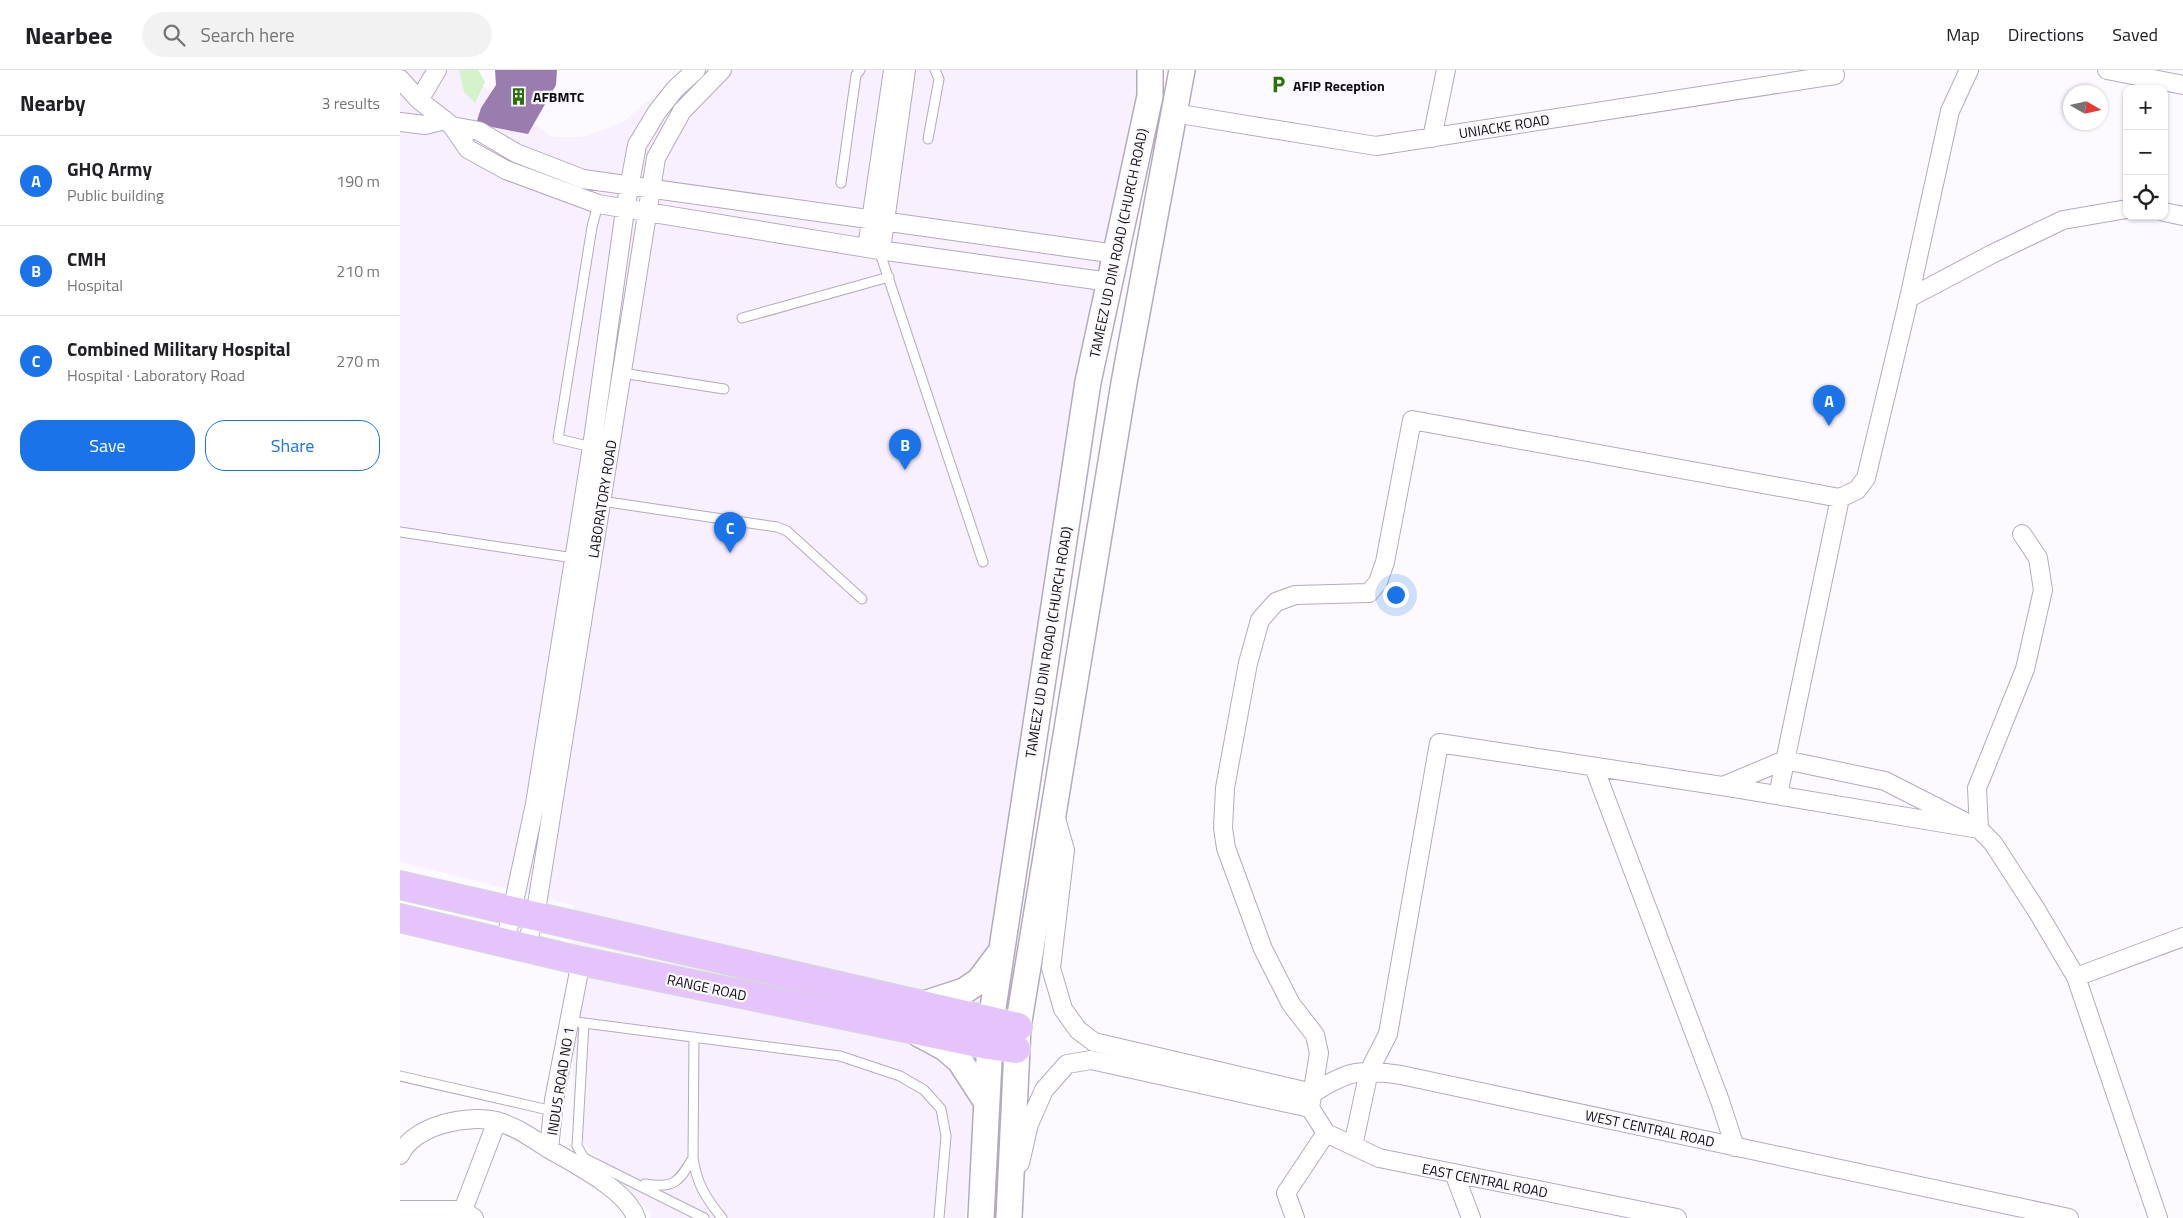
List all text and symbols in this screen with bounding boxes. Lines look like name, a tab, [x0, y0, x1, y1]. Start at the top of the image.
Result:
search box	[142, 12, 492, 57]
text: Nearbee	[25, 17, 112, 53]
text: Search here	[200, 20, 295, 49]
icon: search	[160, 21, 188, 49]
text: Map	[1946, 21, 1980, 48]
text: Directions	[2008, 21, 2084, 48]
text: Saved	[2112, 21, 2158, 48]
parking icon: AFIP Reception	[1269, 75, 1289, 95]
place label: AFIP Reception	[1293, 75, 1385, 96]
north arrow	[2063, 85, 2108, 130]
map controls	[2123, 85, 2168, 220]
button: +	[2123, 85, 2168, 130]
building icon: AFBMTC	[509, 86, 529, 106]
place label: AFBMTC	[533, 86, 585, 107]
text: Nearby	[20, 87, 85, 119]
text: 3 results	[321, 91, 380, 115]
street label: UNIACKE ROAD	[1457, 108, 1551, 144]
street label: TAMEEZ UD DIN ROAD (CHURCH ROAD)	[1083, 126, 1153, 360]
button: −	[2123, 130, 2168, 175]
text: GHQ Army	[67, 154, 152, 183]
text: A	[31, 169, 41, 193]
text: 190 m	[336, 169, 380, 193]
button: locate	[2123, 175, 2168, 220]
text: Public building	[67, 183, 164, 207]
text: CMH	[67, 244, 106, 273]
text: B	[31, 259, 41, 283]
text: 210 m	[336, 259, 380, 283]
text: Hospital	[67, 273, 123, 297]
text: Combined Military Hospital	[67, 334, 291, 363]
text: C	[32, 349, 40, 373]
text: 270 m	[336, 349, 380, 373]
text: Hospital · Laboratory Road	[67, 363, 245, 387]
pin: A	[1813, 385, 1845, 426]
button: Save	[20, 420, 195, 471]
button: Share	[205, 420, 380, 471]
pin: B	[889, 429, 921, 470]
street label: LABORATORY ROAD	[582, 438, 622, 560]
pin: C	[714, 512, 746, 553]
street label: TAMEEZ UD DIN ROAD (CHURCH ROAD)	[1019, 525, 1077, 759]
your location	[1383, 582, 1409, 608]
street label: RANGE ROAD	[665, 968, 749, 1006]
street label: INDUS ROAD NO 1	[541, 1025, 579, 1137]
street label: WEST CENTRAL ROAD	[1583, 1104, 1717, 1152]
street label: EAST CENTRAL ROAD	[1420, 1157, 1550, 1203]

